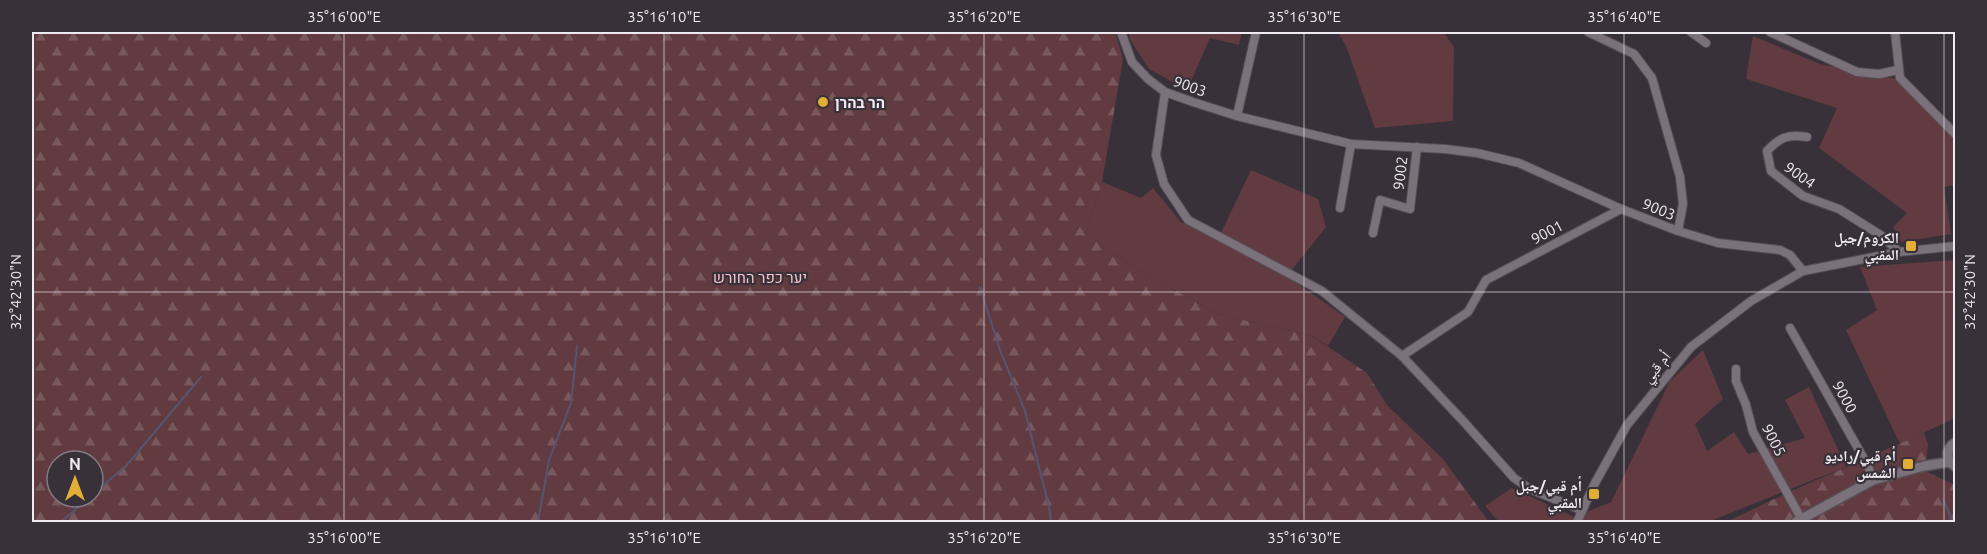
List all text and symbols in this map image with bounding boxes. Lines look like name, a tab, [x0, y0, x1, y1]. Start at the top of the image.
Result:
text: 35°16'00"E	[307, 8, 381, 25]
text: 35°16'10"E	[627, 8, 701, 25]
text: 35°16'20"E	[947, 8, 1021, 25]
text: 35°16'30"E	[1267, 8, 1341, 25]
text: 35°16'40"E	[1587, 8, 1661, 25]
street label: 9003	[1171, 72, 1209, 100]
place label: הר בהרן	[835, 94, 885, 111]
marker: הר בהרן	[816, 95, 830, 109]
street label: 9002	[1390, 155, 1410, 191]
street label: 9004	[1781, 158, 1819, 192]
street label: 9003	[1640, 195, 1678, 223]
street label: 9001	[1528, 217, 1566, 247]
place label: الكروم/جبل المقبي	[1834, 229, 1899, 266]
marker: الكروم/جبل المقبي	[1904, 239, 1918, 253]
text: 32°42'30"N	[7, 254, 24, 330]
text: 32°42'30"N	[1961, 254, 1978, 330]
park label: יער כפר החורש	[713, 269, 807, 286]
street label: أم قبي	[1638, 348, 1677, 388]
street label: 9000	[1829, 378, 1861, 416]
street label: 9005	[1759, 421, 1789, 459]
place label: أم قبي/راديو الشمس	[1824, 446, 1896, 482]
north arrow	[45, 449, 105, 509]
text: N	[69, 455, 81, 473]
marker: أم قبي/راديو الشمس	[1901, 457, 1915, 471]
place label: أم قبي/جبل المقبي	[1516, 476, 1582, 514]
marker: أم قبي/جبل المقبي	[1587, 487, 1601, 501]
text: 35°16'00"E	[307, 529, 381, 546]
text: 35°16'10"E	[627, 529, 701, 546]
text: 35°16'20"E	[947, 529, 1021, 546]
text: 35°16'30"E	[1267, 529, 1341, 546]
text: 35°16'40"E	[1587, 529, 1661, 546]

